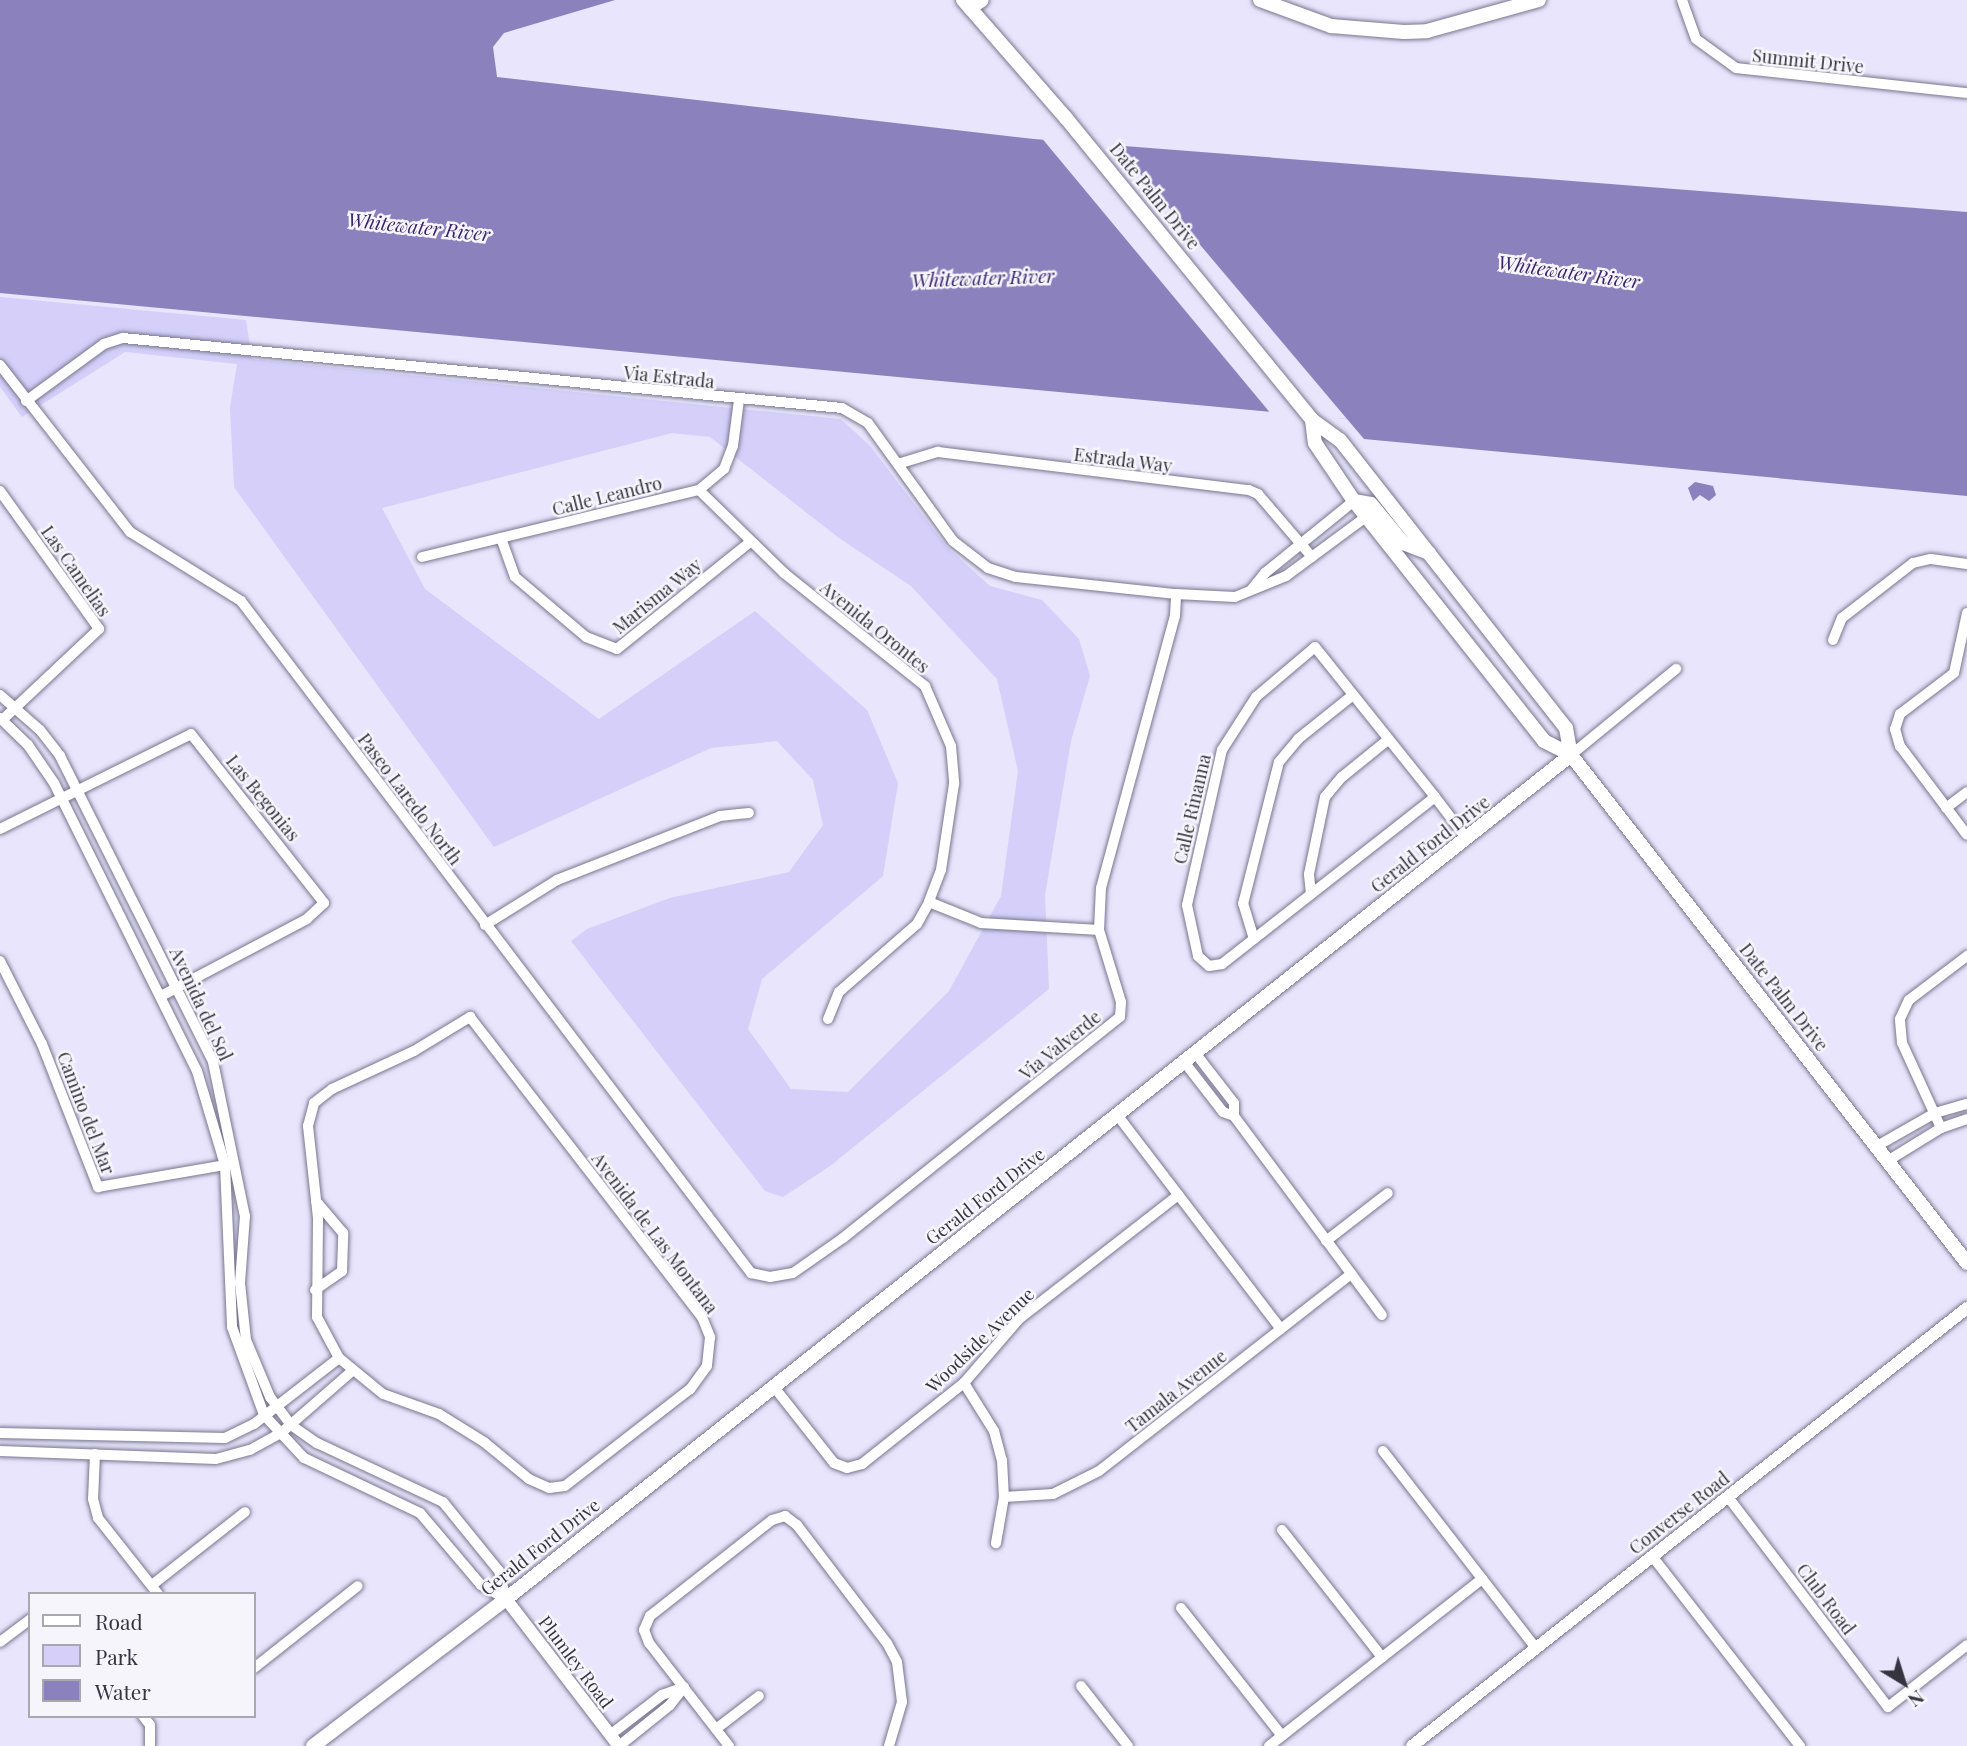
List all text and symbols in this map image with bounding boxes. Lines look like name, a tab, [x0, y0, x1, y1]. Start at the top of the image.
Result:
street label: Summit Drive	[1751, 44, 1865, 78]
street label: Date Palm Drive	[1105, 138, 1205, 254]
water label: Whitewater River	[347, 208, 491, 246]
water label: Whitewater River	[1497, 251, 1641, 293]
water label: Whitewater River	[911, 264, 1055, 292]
street label: Via Estrada	[622, 361, 716, 393]
street label: Estrada Way	[1072, 443, 1174, 477]
street label: Calle Leandro	[550, 472, 664, 520]
street label: Las Camelias	[37, 521, 115, 621]
street label: Marisma Way	[608, 553, 706, 639]
street label: Avenida Orontes	[816, 576, 934, 678]
street label: Paseo Laredo North	[353, 729, 467, 869]
street label: Las Begonias	[222, 751, 304, 845]
street label: Calle Rinanna	[1169, 752, 1215, 866]
street label: Gerald Ford Drive	[1366, 791, 1494, 897]
street label: Date Palm Drive	[1735, 939, 1833, 1055]
street label: Avenida del Sol	[165, 944, 237, 1064]
street label: Via Valverde	[1015, 1005, 1105, 1085]
street label: Camino del Mar	[53, 1049, 119, 1177]
street label: Gerald Ford Drive	[921, 1143, 1049, 1249]
street label: Avenida de Las Montana	[587, 1148, 723, 1318]
street label: Woodside Avenue	[921, 1283, 1039, 1397]
street label: Tamala Avenue	[1121, 1345, 1231, 1437]
street label: Converse Road	[1625, 1467, 1733, 1559]
street label: Gerald Ford Drive	[476, 1494, 604, 1600]
street label: Club Road	[1792, 1559, 1860, 1639]
legend	[28, 1592, 256, 1718]
text: Road	[95, 1607, 143, 1635]
street label: Plumley Road	[534, 1611, 618, 1713]
text: Park	[95, 1642, 138, 1670]
north arrow	[1869, 1648, 1939, 1718]
text: Water	[95, 1677, 151, 1705]
text: N	[1904, 1685, 1930, 1714]

